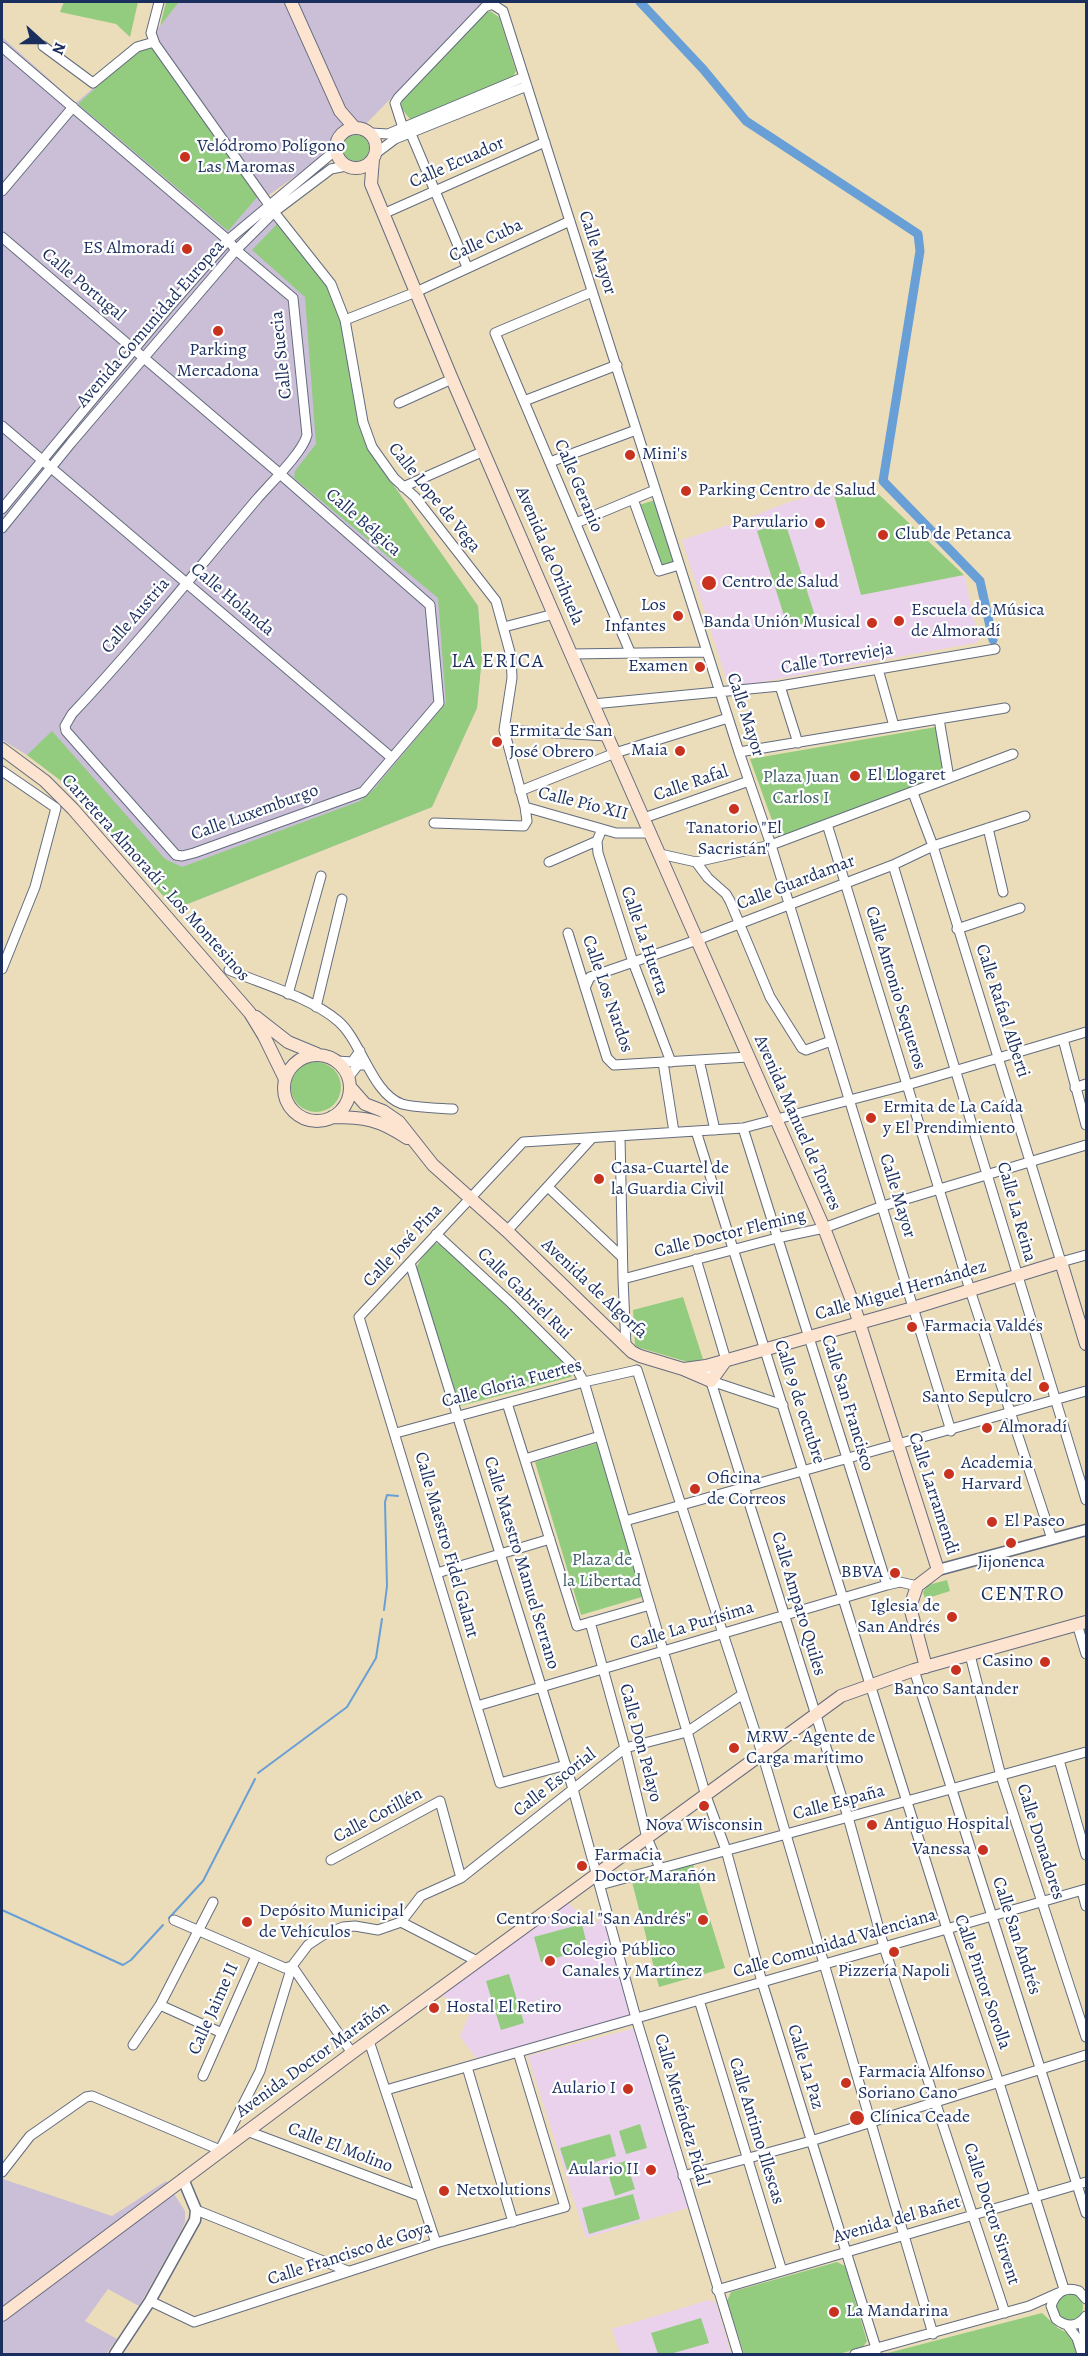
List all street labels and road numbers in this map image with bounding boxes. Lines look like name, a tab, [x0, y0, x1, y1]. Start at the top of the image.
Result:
street label: Calle Ecuador	[406, 132, 508, 194]
street label: Calle Mayor	[573, 208, 621, 298]
street label: Calle Cuba	[446, 215, 526, 267]
street label: Avenida Comunidad Europea	[72, 236, 230, 412]
street label: Calle Portugal	[37, 244, 129, 326]
street label: Calle Suecia	[267, 310, 297, 400]
street label: Calle Geranio	[549, 436, 607, 536]
street label: Calle Lope de Vega	[383, 439, 485, 557]
street label: Avenida de Orihuela	[510, 483, 588, 629]
street label: Calle Bélgica	[321, 484, 405, 562]
street label: Calle Holanda	[186, 559, 278, 641]
street label: Calle Austria	[97, 574, 175, 658]
street label: Calle Torrevieja	[779, 639, 895, 679]
street label: Calle Mayor	[721, 670, 769, 760]
street label: Calle Rafal	[651, 761, 731, 807]
street label: Carretera Almoradí - Los Montesinos	[56, 770, 254, 986]
street label: Calle Luxemburgo	[188, 780, 322, 846]
street label: Calle Pío XII	[536, 782, 630, 826]
street label: Calle Guardamar	[734, 851, 858, 915]
street label: Calle La Huerta	[615, 884, 673, 998]
street label: Calle Antonio Sequeros	[860, 904, 930, 1072]
street label: Calle Los Nardos	[577, 933, 637, 1055]
street label: Calle Rafael Alberti	[970, 942, 1034, 1080]
street label: Avenida Manuel de Torres	[749, 1032, 845, 1214]
street label: Calle Mayor	[874, 1151, 920, 1241]
street label: Calle La Reina	[991, 1160, 1041, 1264]
street label: Calle José Pina	[359, 1200, 447, 1292]
street label: Calle Doctor Fleming	[652, 1205, 808, 1263]
street label: Avenida de Algorfa	[536, 1234, 652, 1344]
street label: Calle Gabriel Rui	[472, 1244, 576, 1344]
street label: Calle Miguel Hernández	[813, 1256, 989, 1326]
street label: Calle San Francisco	[816, 1332, 878, 1474]
street label: Calle 9 de octubre	[769, 1337, 829, 1467]
street label: Calle Gloria Fuertes	[440, 1355, 584, 1413]
street label: Calle Larramendi	[903, 1430, 963, 1558]
street label: Calle Maestro Fidel Galant	[409, 1450, 483, 1640]
street label: Calle Maestro Manuel Serrano	[478, 1454, 564, 1672]
street label: Calle Amparo Quiles	[766, 1529, 830, 1679]
street label: Calle La Purísima	[627, 1597, 757, 1655]
street label: Calle Don Pelayo	[614, 1682, 666, 1804]
street label: Calle Escorial	[509, 1744, 601, 1822]
street label: Calle España	[791, 1780, 887, 1826]
street label: Calle Donadores	[1011, 1781, 1069, 1903]
street label: Calle Cotillén	[330, 1784, 426, 1848]
street label: Calle San Andrés	[987, 1874, 1045, 1998]
street label: Calle Comunidad Valenciana	[731, 1905, 939, 1983]
street label: Calle Pintor Sorolla	[949, 1912, 1015, 2052]
street label: Calle Jaime II	[184, 1960, 244, 2058]
street label: Avenida Doctor Marañón	[232, 1997, 394, 2123]
street label: Calle La Paz	[782, 2022, 828, 2112]
street label: Calle Menéndez Pidal	[649, 2031, 713, 2189]
street label: Calle Antimo Illescas	[723, 2055, 789, 2207]
street label: Calle El Molino	[284, 2118, 396, 2178]
street label: Calle Doctor Sirvent	[958, 2140, 1024, 2288]
street label: Avenida del Bañet	[831, 2192, 963, 2248]
street label: Calle Francisco de Goya	[265, 2217, 435, 2291]

